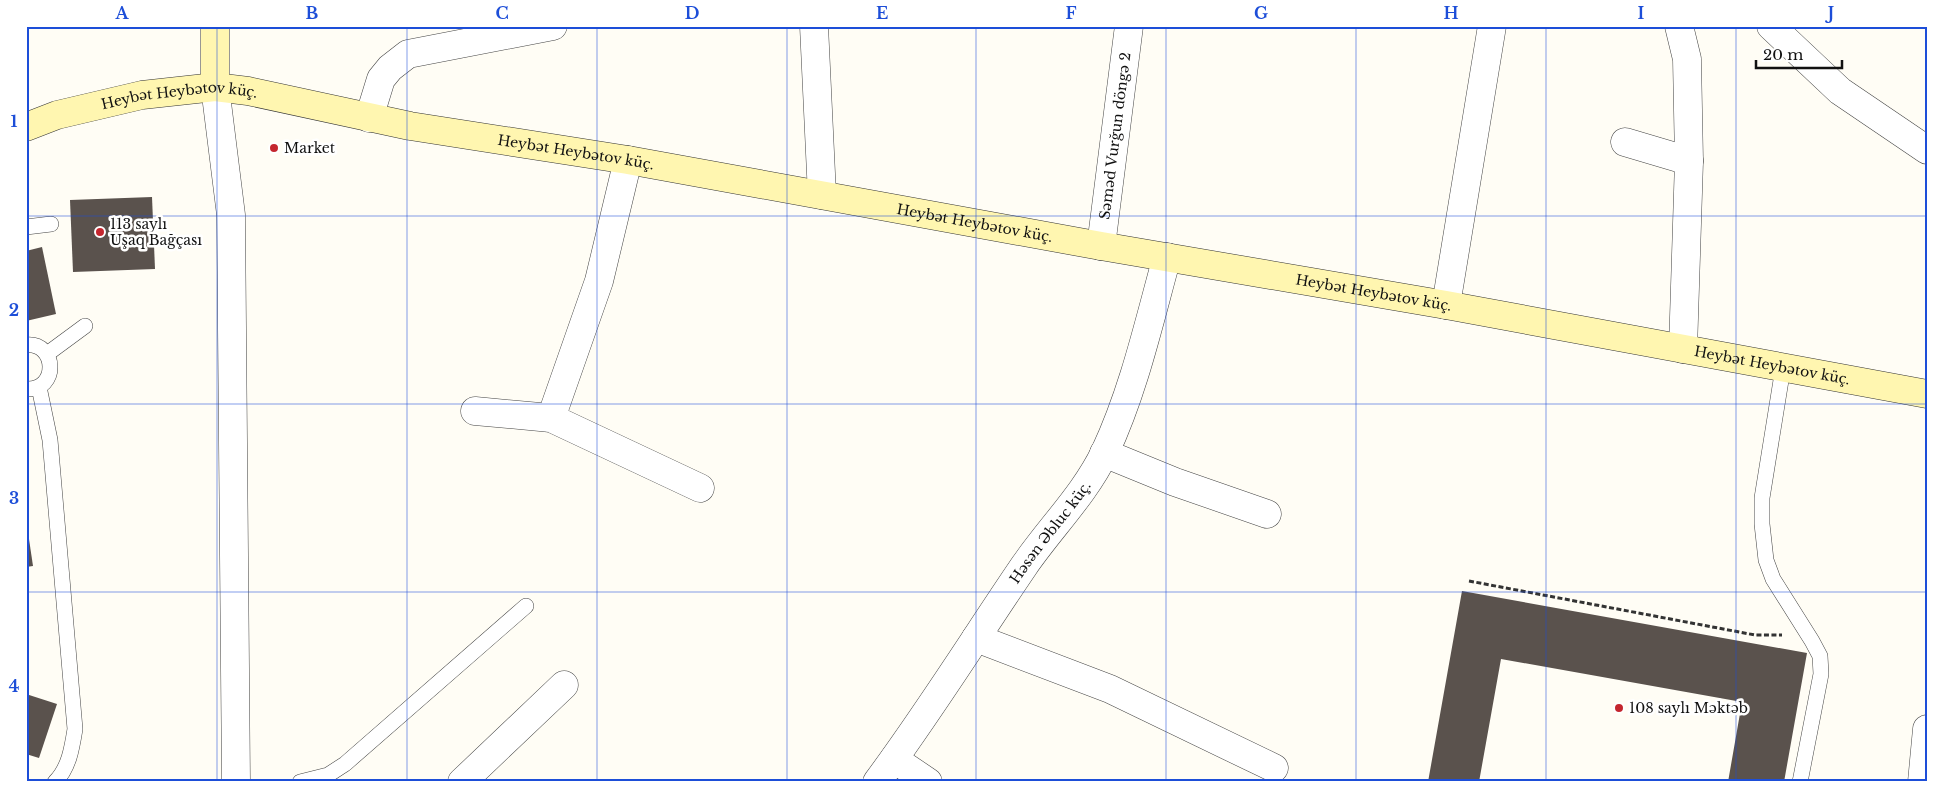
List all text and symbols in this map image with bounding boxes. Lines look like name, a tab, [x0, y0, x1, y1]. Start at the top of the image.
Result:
text: A	[115, 3, 130, 23]
text: B	[306, 3, 319, 23]
text: C	[495, 3, 509, 23]
text: D	[685, 3, 699, 23]
text: E	[876, 3, 888, 23]
text: F	[1065, 3, 1077, 23]
text: G	[1254, 3, 1268, 23]
text: H	[1443, 3, 1459, 23]
text: I	[1638, 3, 1645, 23]
text: J	[1825, 3, 1834, 23]
scale bar	[1756, 38, 1842, 70]
text: 20 m	[1763, 45, 1803, 64]
street label: Səməd Vurğun döngə 2	[1095, 51, 1135, 221]
street label: Heybət Heybətov küç.	[99, 78, 260, 113]
text: 1	[11, 111, 18, 131]
street label: Heybət Heybətov küç.	[497, 131, 656, 174]
place label: Market	[284, 139, 336, 157]
marker: Market	[268, 142, 280, 154]
street label: Heybət Heybətov küç.	[895, 200, 1054, 246]
place label: 113 saylı Uşaq Bağçası	[110, 215, 202, 249]
marker: 113 saylı Uşaq Bağçası	[94, 226, 106, 238]
street label: Heybət Heybətov küç.	[1294, 270, 1453, 315]
text: 2	[9, 300, 19, 320]
street label: Heybət Heybətov küç.	[1693, 342, 1851, 389]
street label: Həsən Əbluc küç.	[1006, 477, 1095, 587]
text: 3	[9, 488, 19, 508]
text: 4	[9, 676, 19, 696]
place label: 108 saylı Məktəb	[1629, 699, 1748, 717]
marker: 108 saylı Məktəb	[1613, 702, 1625, 714]

